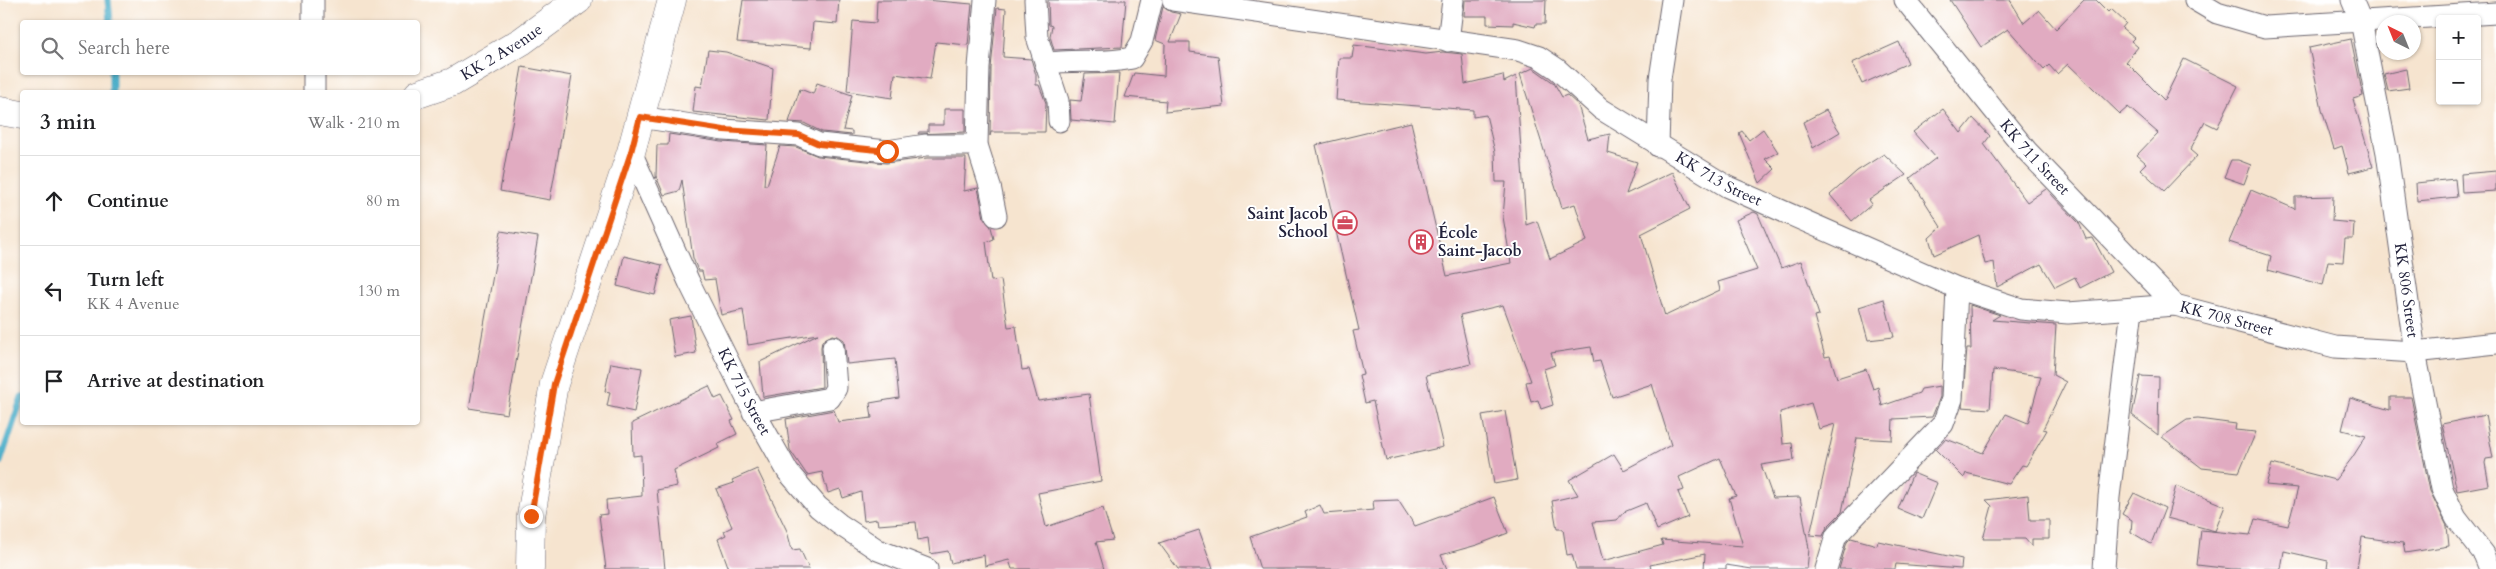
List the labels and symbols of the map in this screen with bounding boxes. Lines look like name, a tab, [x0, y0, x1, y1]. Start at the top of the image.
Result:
north arrow	[2376, 15, 2421, 60]
street label: KK 2 Avenue	[457, 19, 547, 86]
street label: KK 711 Street	[1995, 115, 2075, 200]
route start	[876, 140, 899, 163]
street label: KK 713 Street	[1671, 146, 1765, 212]
place label: Saint Jacob School	[1248, 203, 1328, 243]
office icon: Saint Jacob School	[1332, 210, 1358, 236]
place label: École Saint-Jacob	[1438, 221, 1522, 262]
building icon: École Saint-Jacob	[1408, 229, 1434, 255]
street label: KK 806 Street	[2389, 241, 2424, 339]
street label: KK 708 Street	[2177, 296, 2275, 341]
street label: KK 715 Street	[712, 344, 776, 439]
route end	[520, 505, 543, 528]

